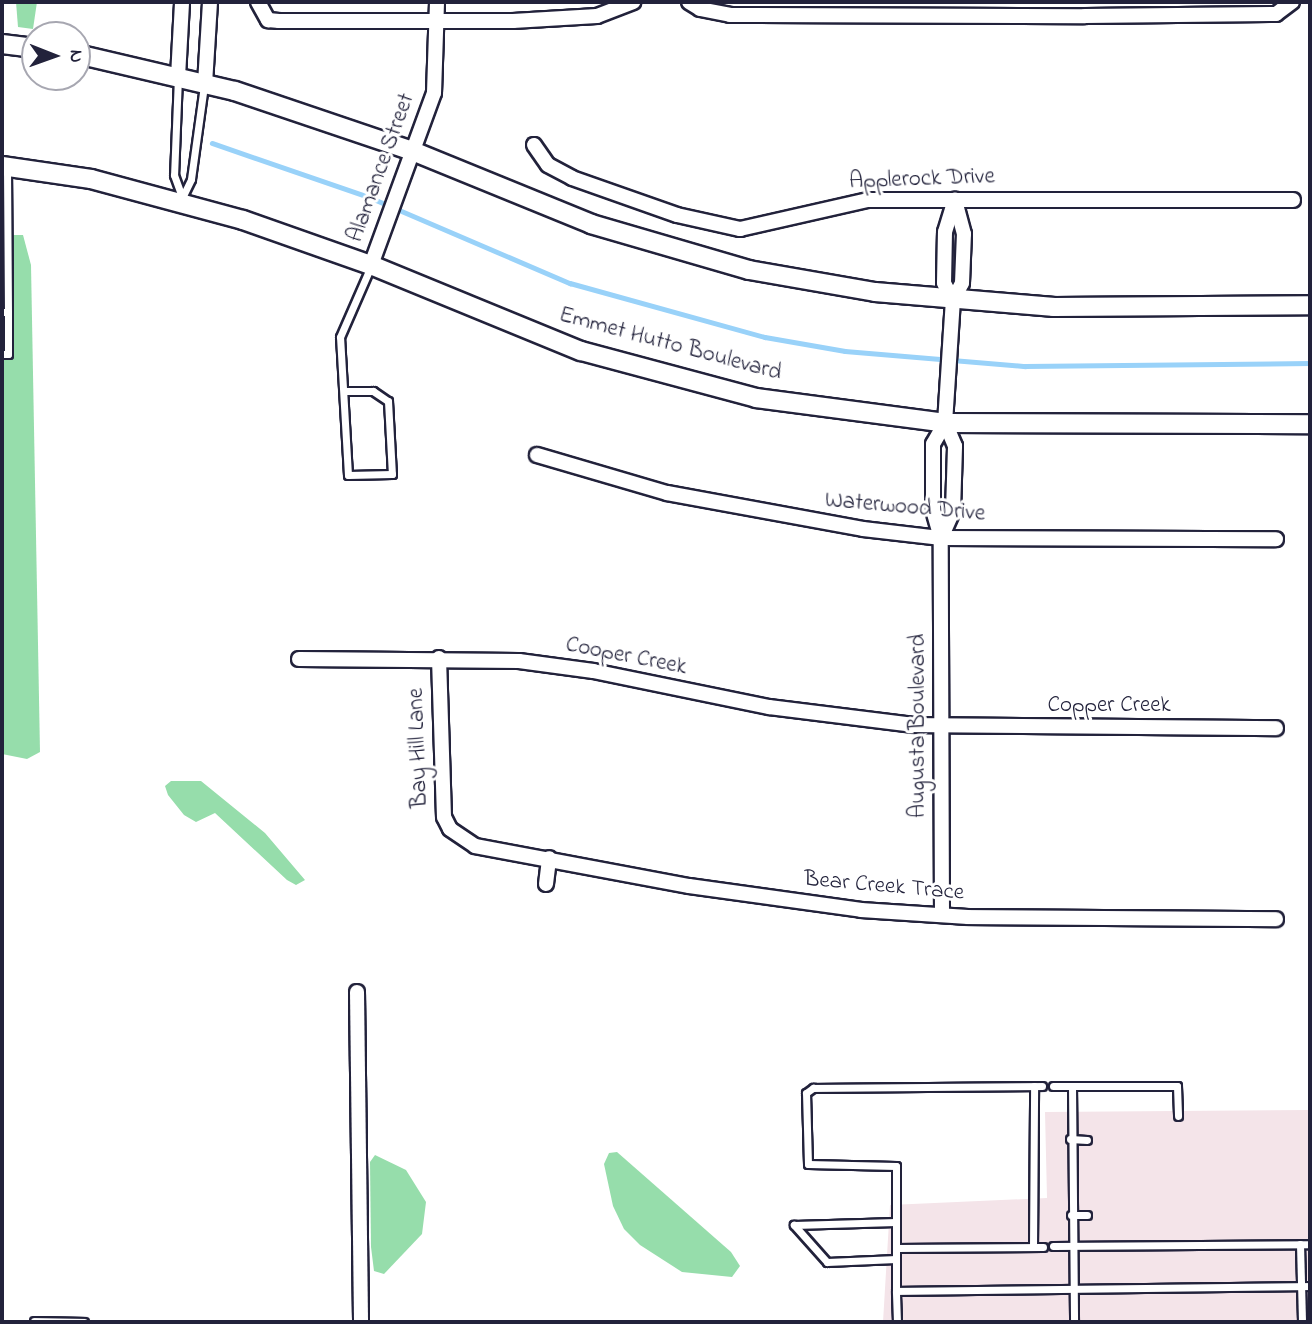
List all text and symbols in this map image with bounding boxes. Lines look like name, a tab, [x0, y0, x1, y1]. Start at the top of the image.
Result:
north arrow	[21, 21, 91, 91]
text: N	[62, 50, 89, 63]
street label: Alamance Street	[342, 90, 422, 246]
street label: Applerock Drive	[849, 164, 995, 196]
street label: Emmet Hutto Boulevard	[556, 302, 784, 388]
street label: Waterwood Drive	[824, 487, 986, 529]
street label: Cooper Creek	[563, 632, 689, 682]
street label: Augusta Boulevard	[905, 634, 933, 818]
street label: Bay Hill Lane	[403, 688, 435, 808]
street label: Copper Creek	[1047, 692, 1171, 720]
street label: Bear Creek Trace	[803, 866, 965, 908]

